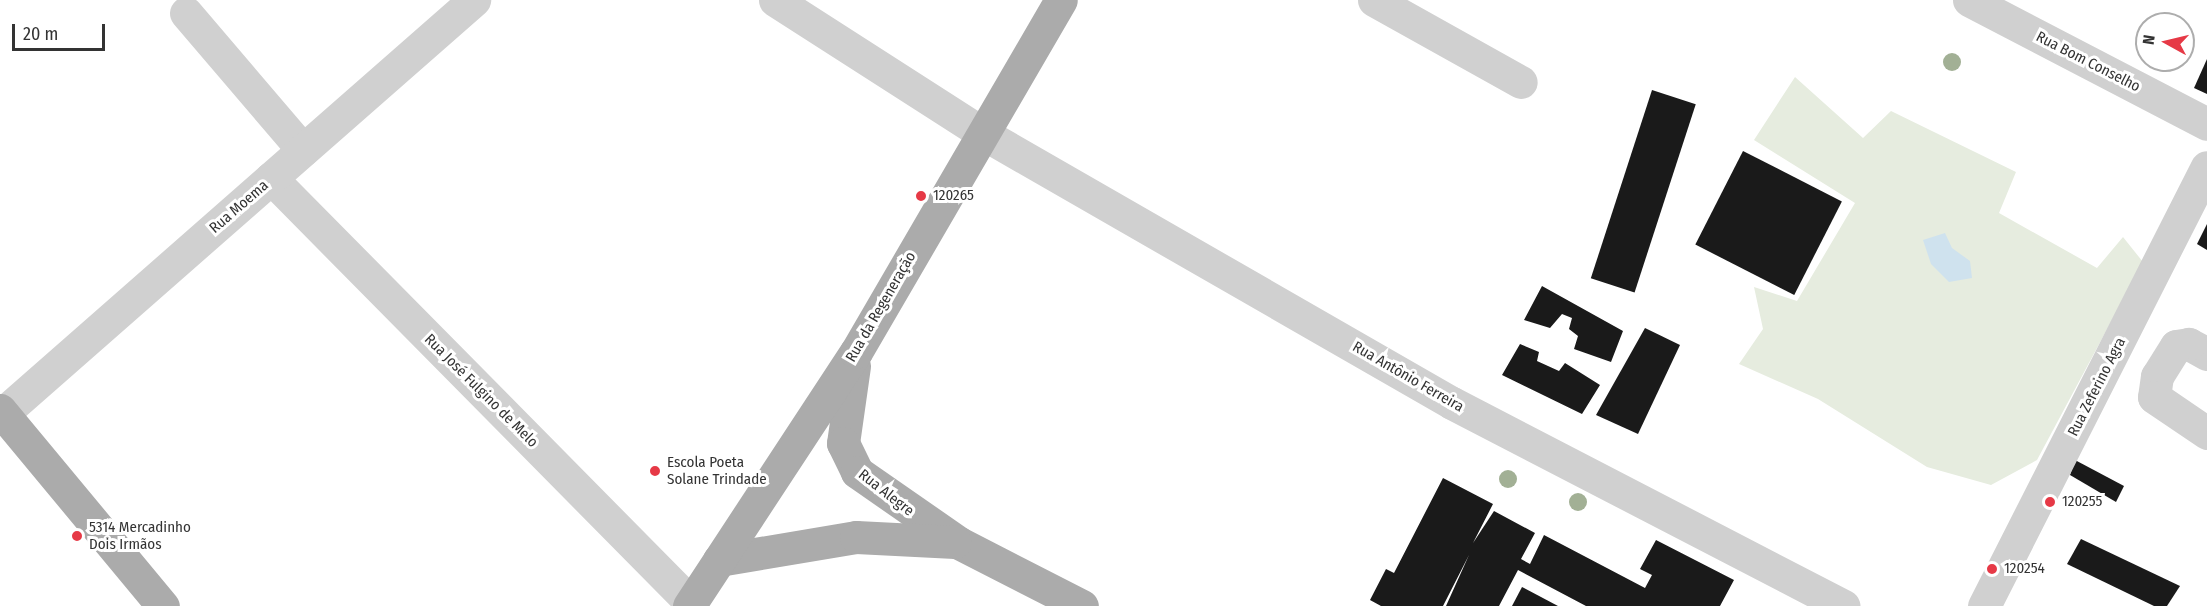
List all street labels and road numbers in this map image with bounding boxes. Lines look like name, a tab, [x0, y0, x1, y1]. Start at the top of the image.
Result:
street label: Rua Bom Conselho	[2033, 28, 2143, 96]
street label: Rua Moema	[206, 177, 272, 237]
street label: Rua da Regeneração	[842, 249, 920, 365]
street label: Rua José Fulgino de Melo	[421, 331, 541, 451]
street label: Rua Zeferino Agra	[2064, 335, 2130, 439]
street label: Rua Antônio Ferreira	[1349, 338, 1467, 416]
street label: Rua Alegre	[855, 466, 917, 520]

